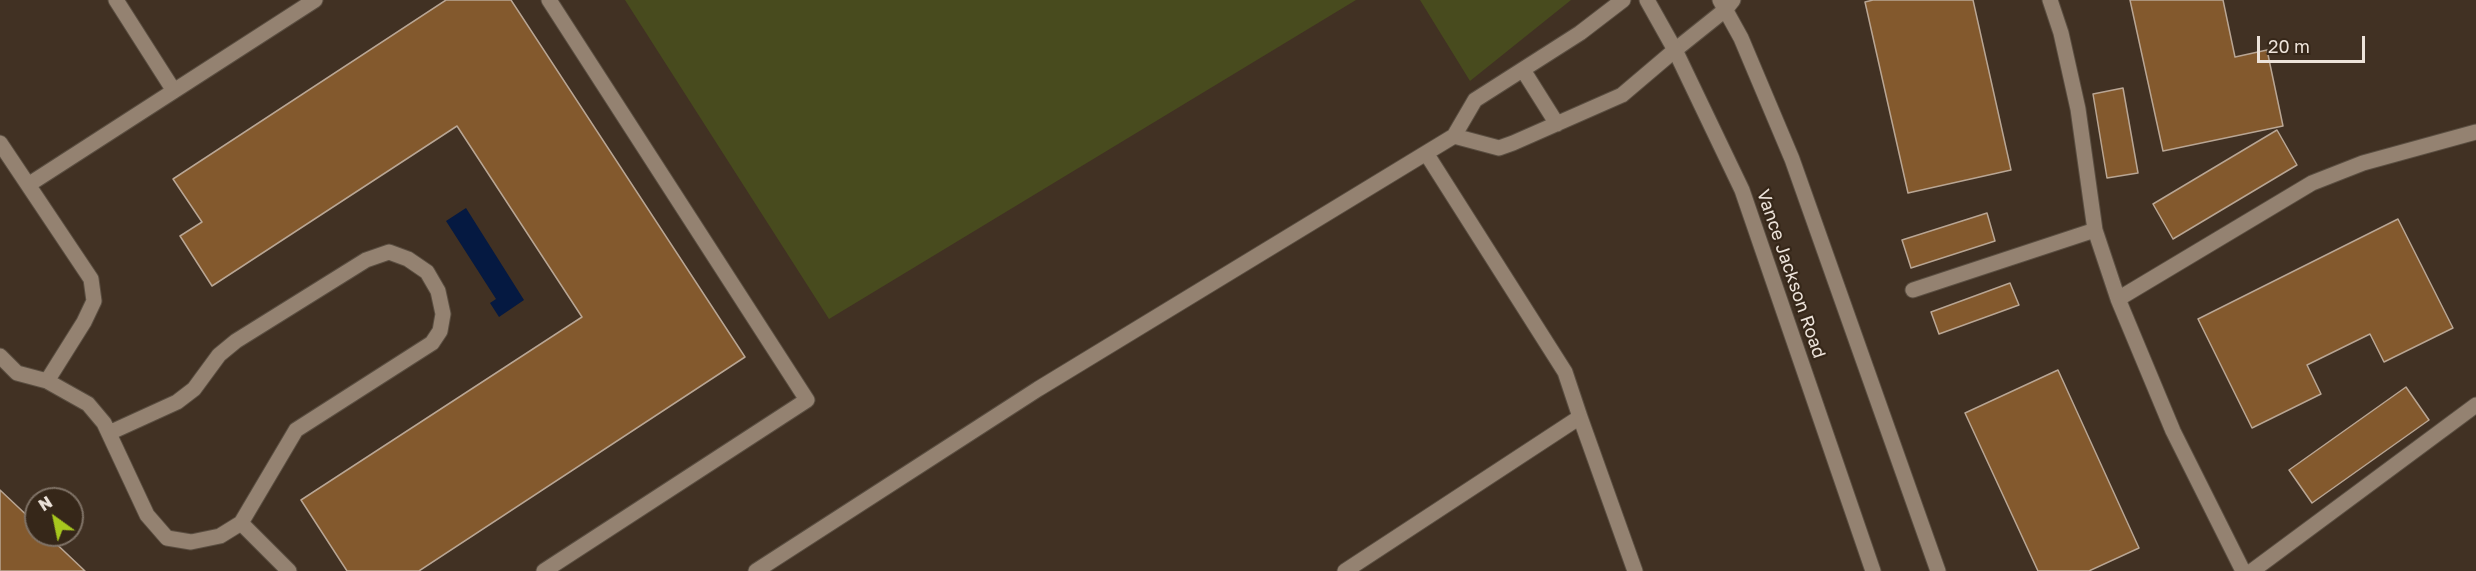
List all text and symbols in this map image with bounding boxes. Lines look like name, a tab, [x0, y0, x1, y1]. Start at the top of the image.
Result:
scale bar	[2260, 24, 2368, 62]
text: 20 m	[2268, 35, 2310, 57]
street label: Vance Jackson Road	[1752, 187, 1830, 361]
north arrow	[24, 487, 84, 547]
text: N	[35, 492, 56, 515]

